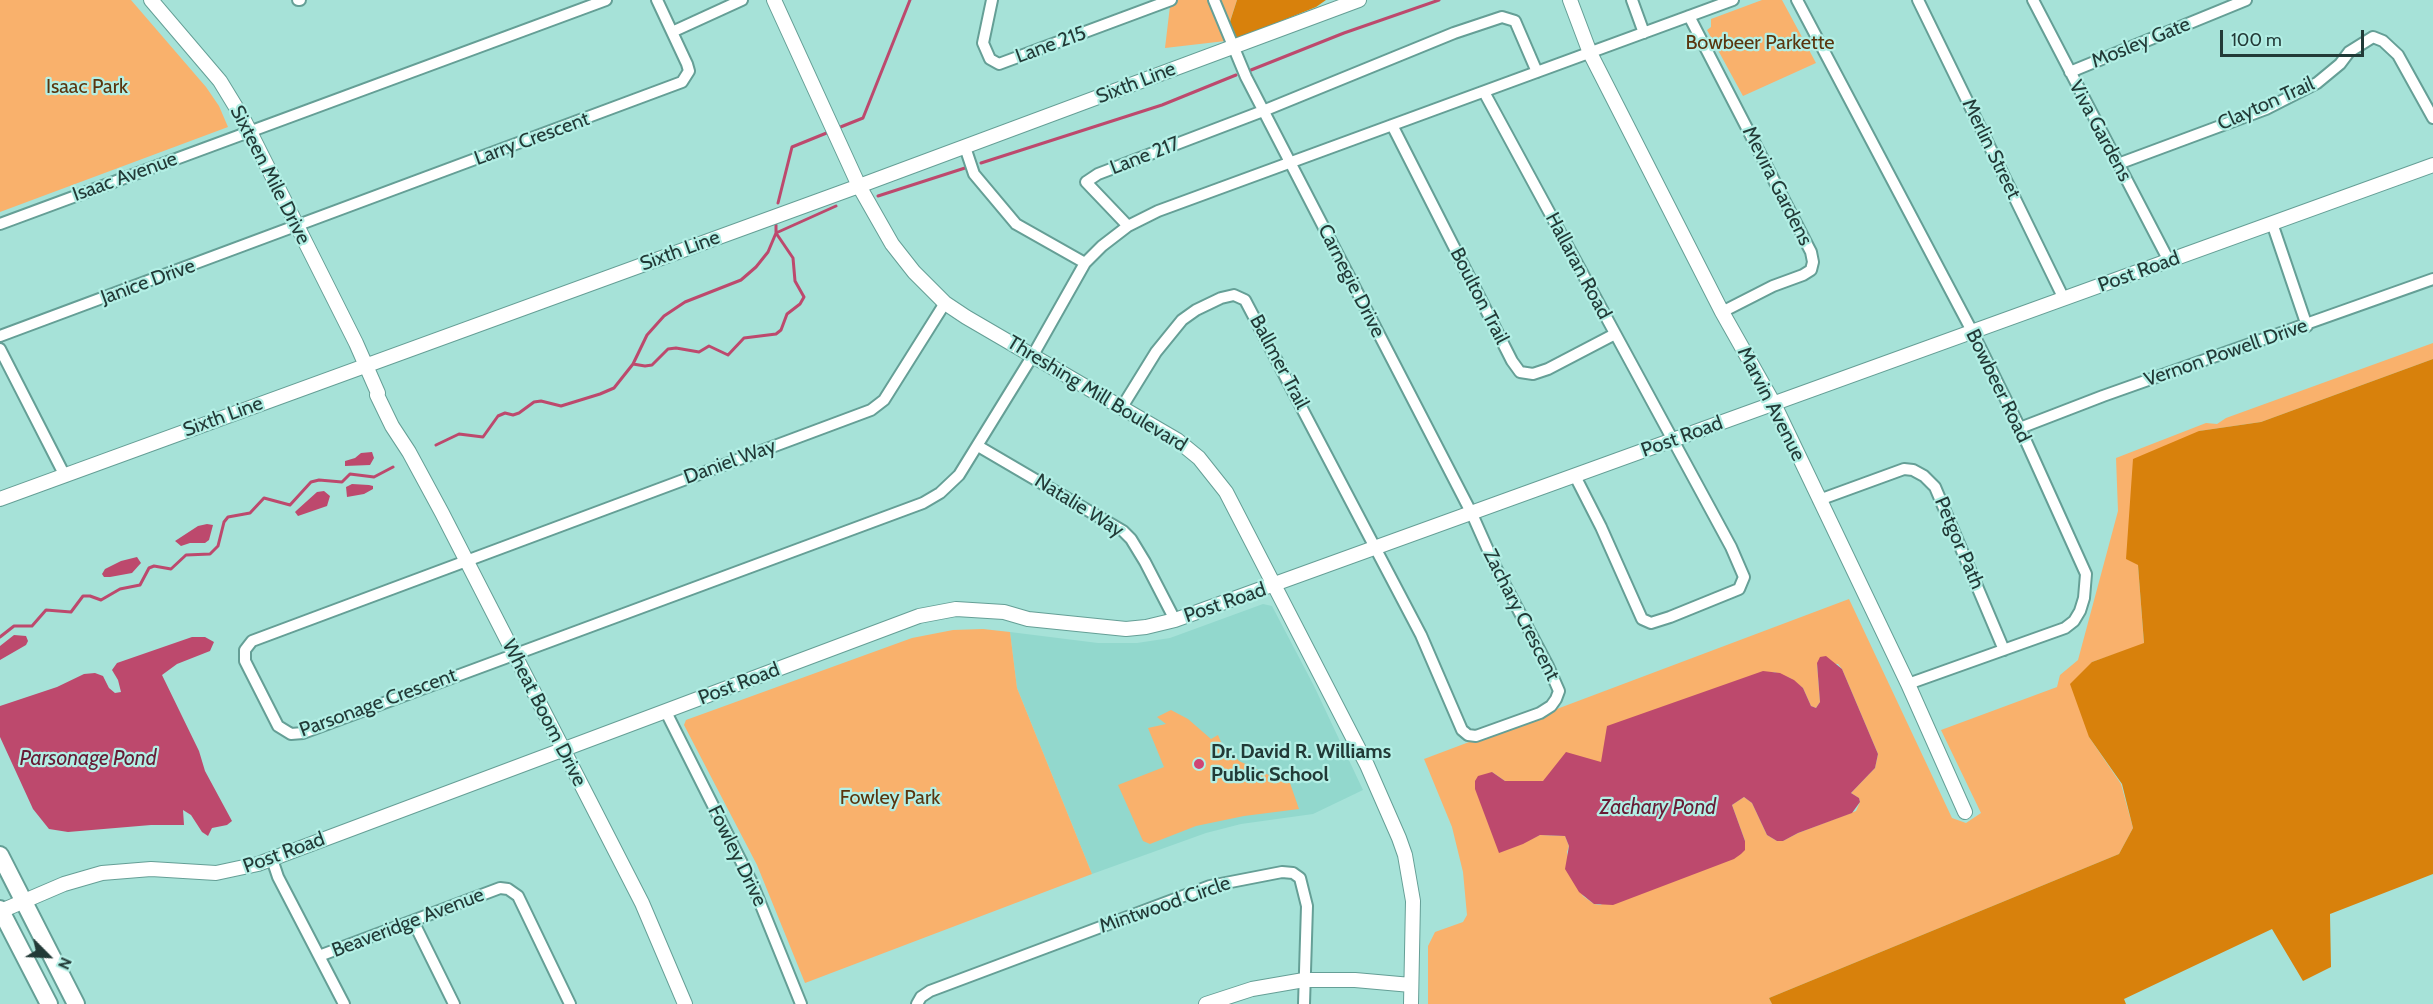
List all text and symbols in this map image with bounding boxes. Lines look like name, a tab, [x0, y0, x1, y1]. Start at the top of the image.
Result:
street label: Mosley Gate	[2088, 12, 2194, 74]
scale bar	[2223, 18, 2367, 56]
street label: Lane 215	[1012, 21, 1090, 69]
text: 100 m	[2231, 29, 2282, 51]
park label: Bowbeer Parkette	[1685, 31, 1835, 55]
street label: Sixth Line	[1093, 57, 1179, 109]
street label: Clayton Trail	[2214, 72, 2318, 136]
park label: Isaac Park	[46, 75, 128, 99]
street label: Viva Gardens	[2063, 76, 2137, 186]
street label: Merlin Street	[1956, 95, 2026, 203]
street label: Sixteen Mile Drive	[225, 102, 315, 248]
street label: Larry Crescent	[471, 107, 593, 171]
street label: Mevira Gardens	[1737, 122, 1817, 250]
street label: Lane 217	[1107, 132, 1183, 180]
street label: Isaac Avenue	[70, 147, 180, 207]
street label: Hallaran Road	[1540, 209, 1616, 323]
street label: Carnegie Drive	[1312, 220, 1390, 342]
street label: Sixth Line	[637, 226, 723, 276]
street label: Boulton Trail	[1444, 244, 1514, 348]
street label: Post Road	[2095, 246, 2183, 298]
street label: Janice Drive	[98, 254, 198, 310]
street label: Ballmer Trail	[1244, 311, 1314, 413]
street label: Vernon Powell Drive	[2141, 314, 2311, 392]
street label: Bowbeer Road	[1960, 325, 2036, 447]
street label: Threshing Mill Boulevard	[1003, 331, 1191, 457]
street label: Marvin Avenue	[1732, 343, 1810, 465]
street label: Sixth Line	[180, 392, 266, 442]
street label: Post Road	[1638, 411, 1726, 463]
street label: Daniel Way	[681, 434, 779, 490]
street label: Natalie Way	[1030, 469, 1128, 543]
street label: Petgor Path	[1929, 493, 1989, 593]
street label: Zachary Crescent	[1478, 545, 1564, 685]
street label: Post Road	[1181, 578, 1269, 628]
street label: Wheat Boom Drive	[497, 636, 591, 790]
street label: Post Road	[695, 658, 783, 710]
street label: Parsonage Crescent	[296, 663, 460, 743]
place label: Dr. David R. Williams Public School	[1211, 740, 1391, 787]
water label: Parsonage Pond	[19, 746, 157, 772]
marker: Dr. David R. Williams Public School	[1192, 757, 1206, 771]
park label: Fowley Park	[840, 786, 940, 810]
water label: Zachary Pond	[1600, 795, 1716, 821]
street label: Fowley Drive	[702, 802, 772, 910]
street label: Post Road	[240, 827, 328, 879]
street label: Mintwood Circle	[1096, 871, 1234, 939]
street label: Beaveridge Avenue	[328, 883, 488, 963]
north arrow	[18, 926, 78, 986]
text: N	[54, 954, 76, 973]

